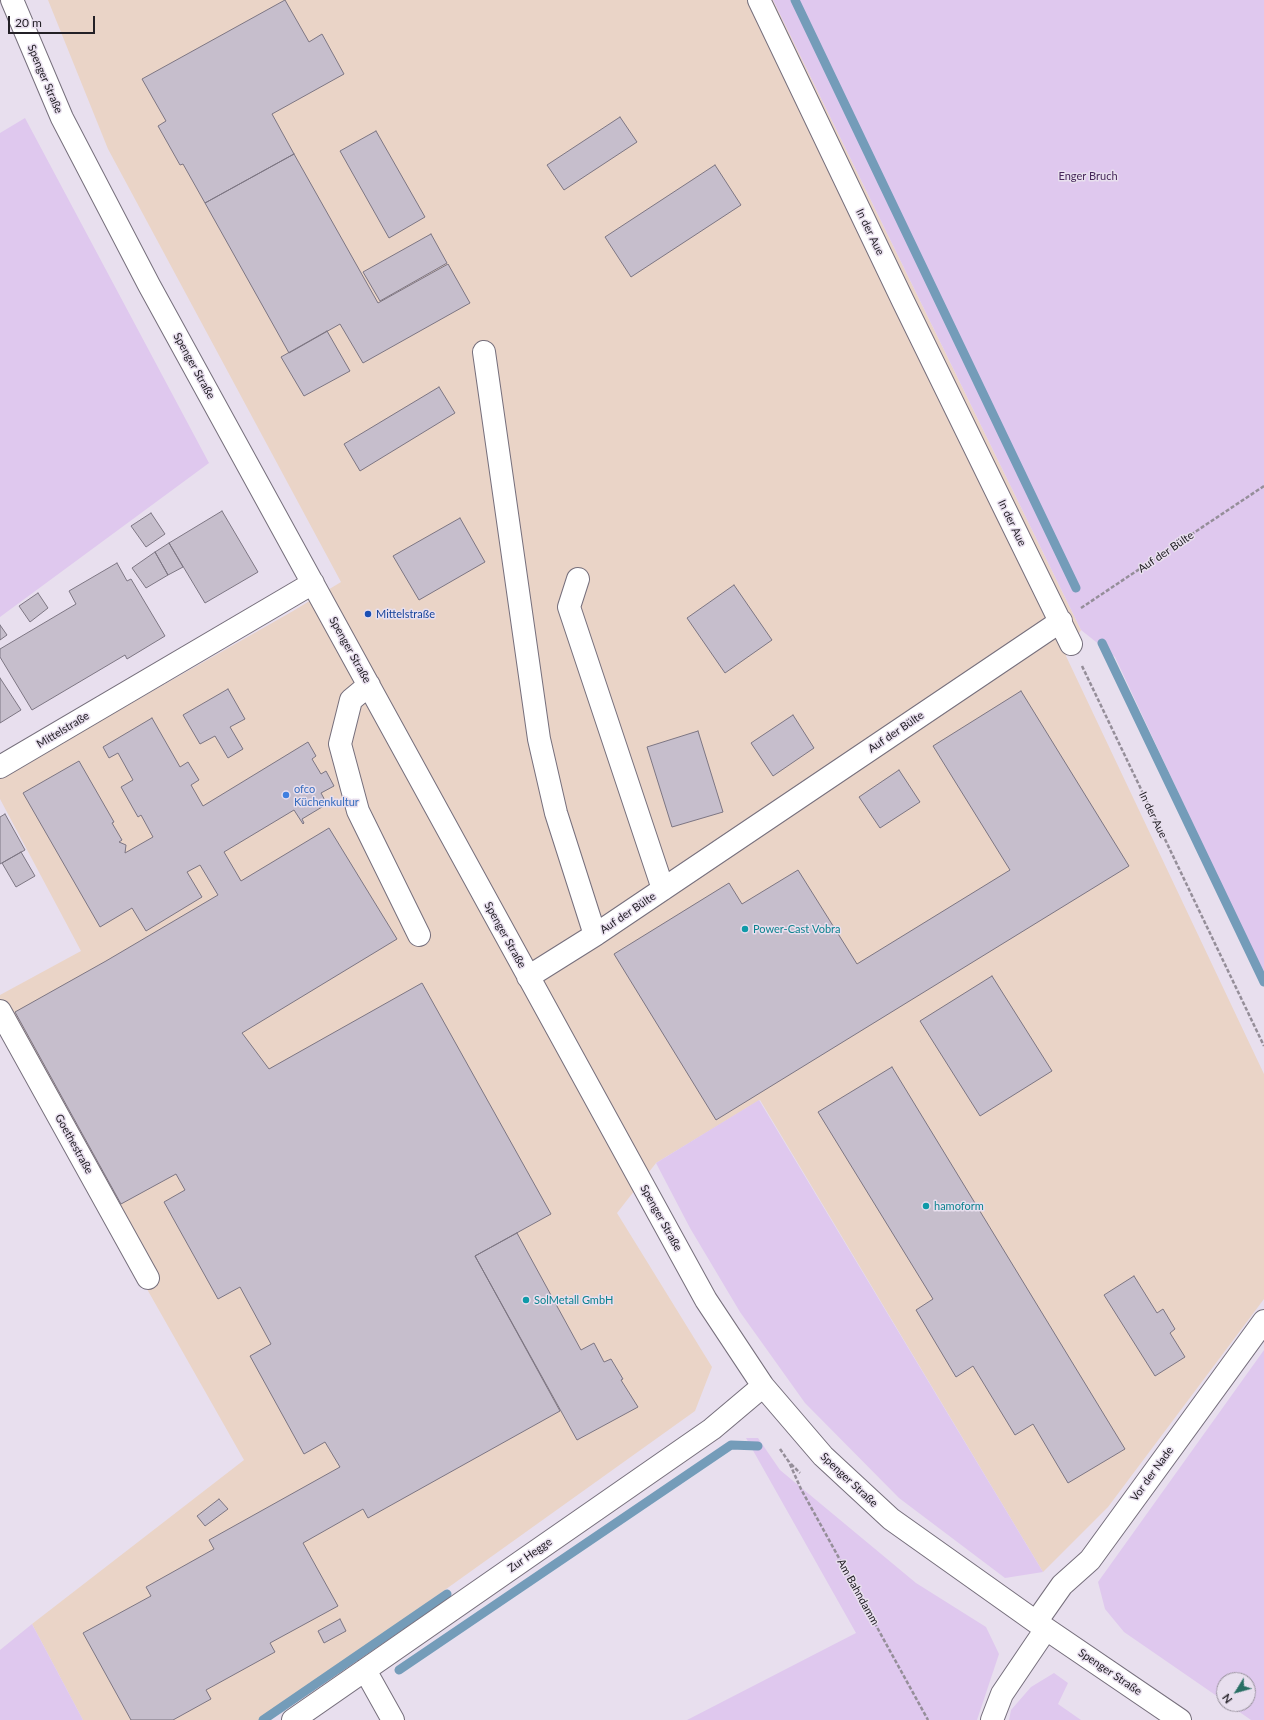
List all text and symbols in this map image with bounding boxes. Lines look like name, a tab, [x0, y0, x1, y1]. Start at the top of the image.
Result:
scale bar	[10, 8, 97, 34]
text: 20 m	[15, 15, 42, 30]
street label: Spenger Straße	[25, 43, 65, 115]
park label: Enger Bruch	[1058, 169, 1118, 183]
street label: In der Aue	[853, 207, 887, 257]
street label: Spenger Straße	[170, 331, 218, 401]
street label: In der Aue	[995, 498, 1029, 548]
street label: Auf der Bülte	[1136, 529, 1196, 575]
place label: Mittelstraße	[376, 607, 435, 621]
marker: Mittelstraße	[363, 609, 373, 619]
street label: Spenger Straße	[326, 615, 374, 685]
street label: Mittelstraße	[34, 709, 92, 751]
street label: Auf der Bülte	[866, 709, 926, 755]
place label: ofco Küchenkultur	[294, 782, 359, 808]
marker: ofco Küchenkultur	[281, 790, 291, 800]
street label: In der Aue	[1136, 790, 1170, 840]
street label: Auf der Bülte	[598, 890, 658, 936]
street label: Spenger Straße	[481, 900, 529, 970]
place label: Power-Cast Vobra	[753, 922, 840, 936]
marker: Power-Cast Vobra	[740, 924, 750, 934]
street label: Goethestraße	[52, 1112, 96, 1176]
street label: Spenger Straße	[637, 1183, 685, 1253]
place label: hamoform	[934, 1199, 984, 1213]
marker: hamoform	[921, 1201, 931, 1211]
place label: SolMetall GmbH	[534, 1293, 613, 1307]
marker: SolMetall GmbH	[521, 1295, 531, 1305]
street label: Vor der Nade	[1128, 1444, 1176, 1504]
street label: Spenger Straße	[818, 1450, 880, 1510]
street label: Zur Hegge	[506, 1535, 554, 1575]
street label: Am Bahndamm	[834, 1557, 882, 1627]
street label: Spenger Straße	[1076, 1646, 1144, 1698]
north arrow	[1216, 1672, 1256, 1712]
text: N	[1219, 1692, 1235, 1706]

